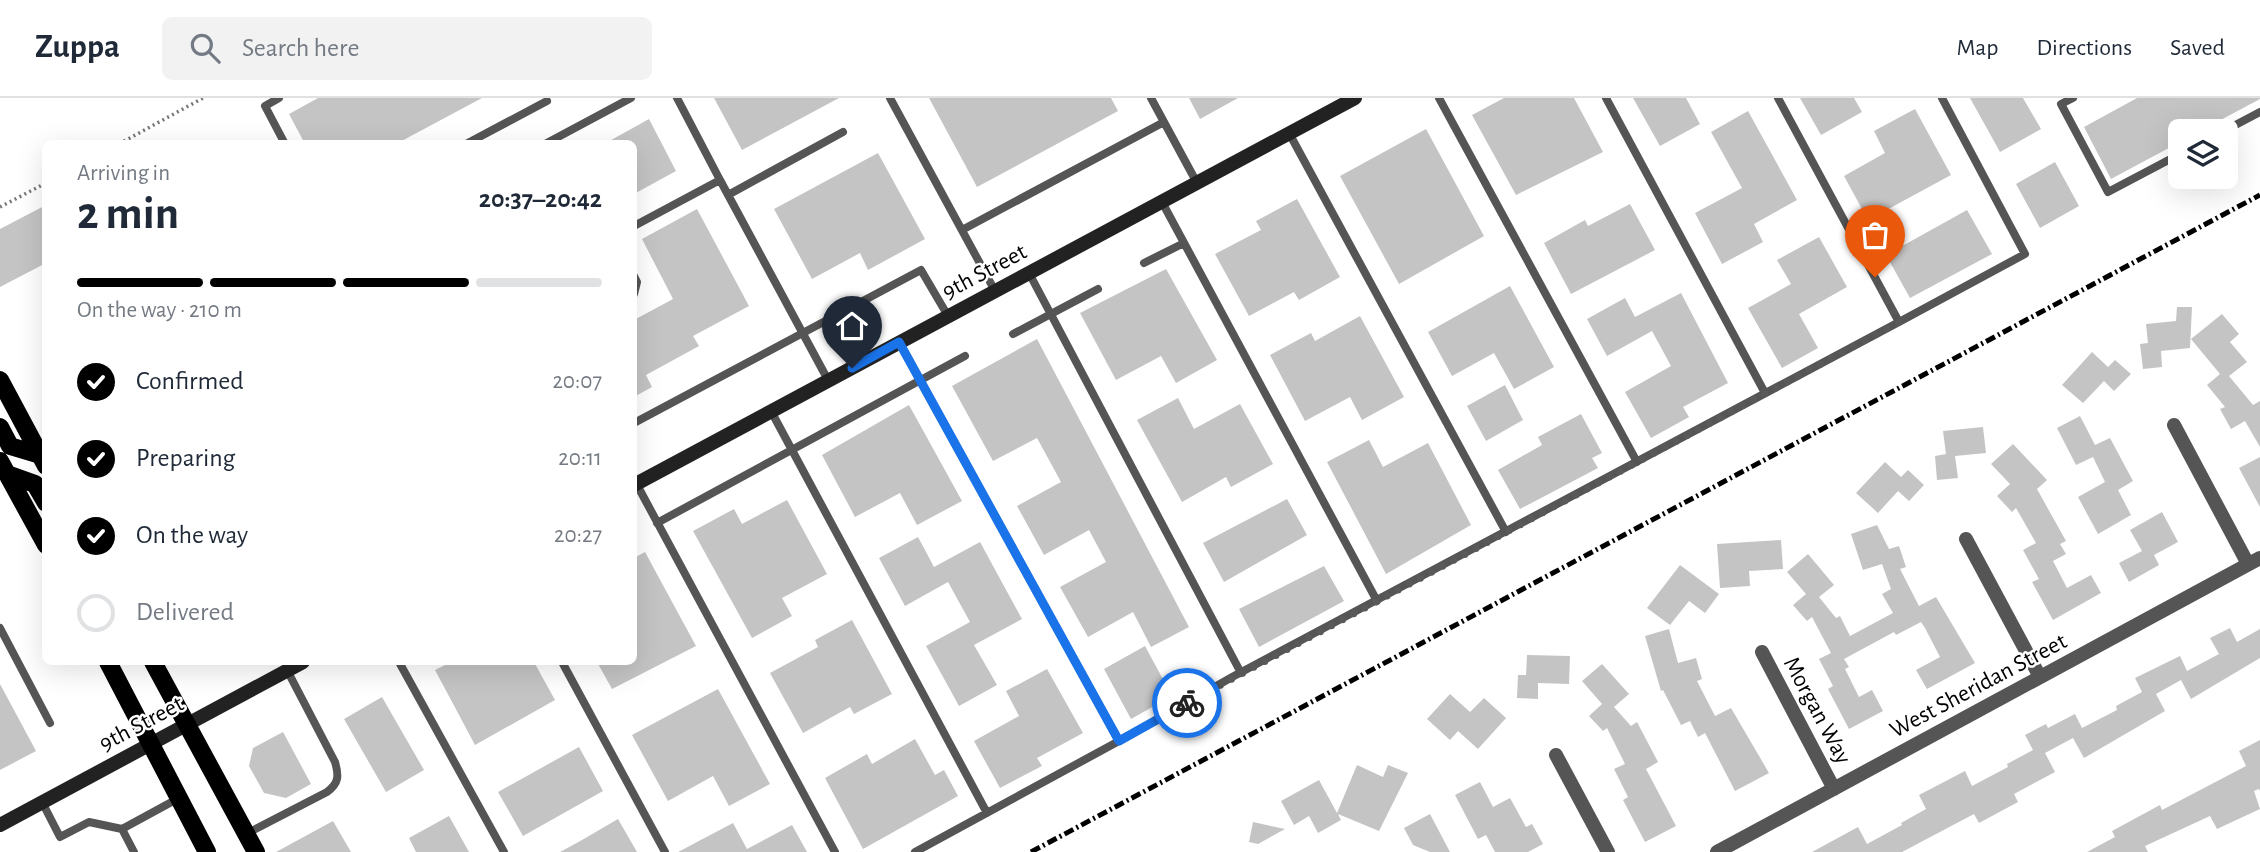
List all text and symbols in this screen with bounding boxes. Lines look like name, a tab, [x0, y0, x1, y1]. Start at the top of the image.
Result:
search box	[162, 17, 652, 80]
icon: search	[186, 29, 224, 67]
text: Zuppa	[35, 31, 120, 64]
text: Search here	[242, 35, 359, 61]
text: Map	[1956, 36, 1998, 60]
text: Directions	[2036, 36, 2132, 60]
text: Saved	[2170, 36, 2225, 60]
map controls	[2168, 119, 2238, 189]
button: layers	[2168, 119, 2238, 189]
text: Arriving in	[77, 162, 170, 185]
text: 20:37–20:42	[479, 186, 602, 212]
text: 2 min	[77, 191, 179, 237]
pin	[1845, 205, 1905, 277]
icon: bag	[1856, 216, 1894, 254]
street label: 9th Street	[938, 240, 1031, 304]
pin	[822, 296, 882, 368]
text: On the way · 210 m	[77, 299, 242, 322]
icon: home	[833, 307, 871, 345]
icon: check	[77, 363, 115, 401]
text: Confirmed	[136, 368, 244, 394]
text: 20:07	[552, 370, 602, 393]
icon: check	[77, 440, 115, 478]
text: Preparing	[136, 445, 235, 471]
text: 20:11	[558, 447, 602, 470]
icon: check	[77, 517, 115, 555]
text: On the way	[136, 522, 248, 548]
text: 20:27	[554, 524, 602, 547]
text: Delivered	[136, 599, 234, 625]
street label: West Sheridan Street	[1886, 629, 2071, 743]
street label: Morgan Way	[1779, 653, 1855, 768]
courier	[1152, 668, 1222, 738]
icon: bike	[1168, 684, 1206, 722]
street label: 9th Street	[95, 692, 188, 756]

